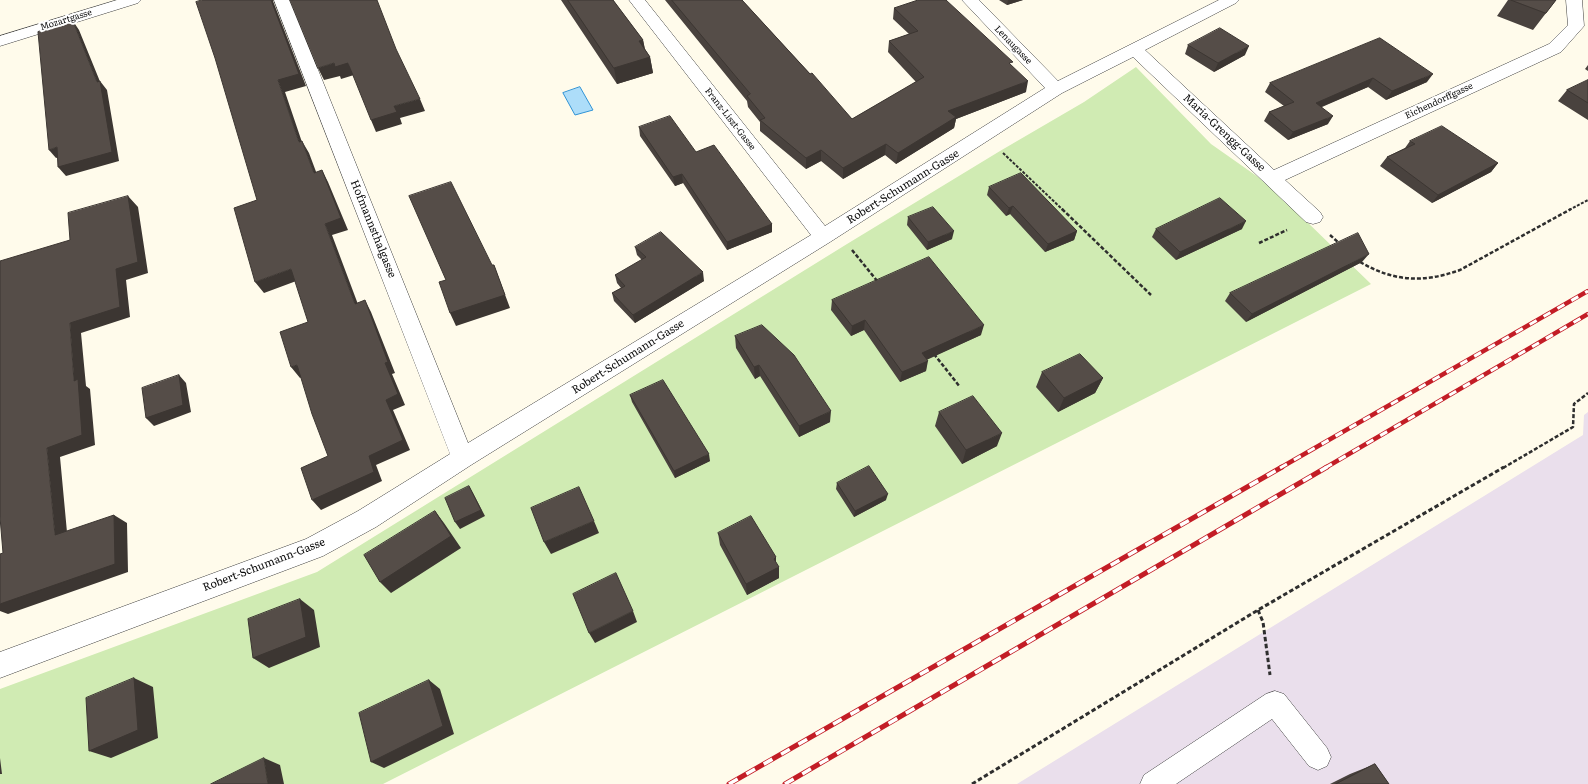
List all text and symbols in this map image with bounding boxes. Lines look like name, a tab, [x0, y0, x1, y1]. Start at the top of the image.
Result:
street label: Mozartgasse	[39, 7, 93, 33]
street label: Lenaugasse	[992, 24, 1034, 66]
street label: Eichendorffgasse	[1403, 81, 1475, 121]
street label: Franz-Liszt-Gasse	[702, 86, 758, 152]
street label: Maria-Grengg-Gasse	[1180, 92, 1268, 174]
street label: Robert-Schumann-Gasse	[844, 147, 962, 227]
street label: Hofmannsthalgasse	[347, 178, 399, 280]
street label: Robert-Schumann-Gasse	[569, 317, 687, 397]
street label: Robert-Schumann-Gasse	[201, 536, 327, 594]

